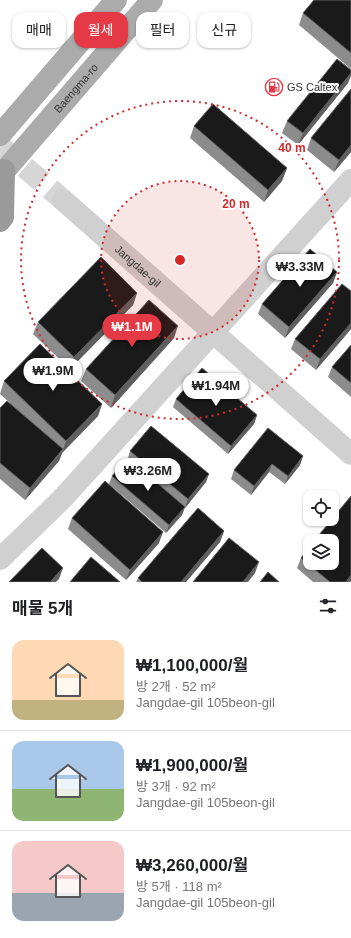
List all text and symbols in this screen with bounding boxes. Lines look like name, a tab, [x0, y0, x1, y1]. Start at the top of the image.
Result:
chip: 매매	[12, 12, 66, 48]
chip: 월세	[74, 12, 128, 48]
chip: 필터	[136, 12, 189, 48]
chip: 신규	[197, 12, 251, 48]
street label: Baengma-ro	[51, 61, 100, 115]
fuel station icon: GS Caltex	[264, 77, 284, 97]
place label: GS Caltex	[287, 81, 338, 93]
text: 40 m	[278, 141, 306, 155]
text: 20 m	[222, 197, 250, 211]
street label: Jangdae-gil	[113, 243, 163, 289]
centre of rings	[173, 253, 187, 267]
pin: ₩3.33M	[267, 254, 333, 288]
text: ₩3.33M	[276, 259, 324, 274]
pin: ₩1.1M	[104, 314, 160, 348]
text: ₩1.1M	[111, 319, 153, 334]
pin: ₩1.9M	[25, 358, 81, 392]
text: ₩1.9M	[32, 363, 74, 378]
pin: ₩1.94M	[183, 373, 249, 407]
text: ₩1.94M	[192, 378, 240, 393]
pin: ₩3.26M	[115, 458, 181, 492]
text: ₩3.26M	[124, 463, 172, 478]
map controls	[303, 490, 339, 570]
button: locate	[303, 490, 339, 526]
button: layers	[303, 534, 339, 570]
icon: filters	[317, 595, 339, 617]
text: 매물 5개	[12, 599, 73, 618]
icon: home	[44, 656, 92, 704]
text: ₩1,100,000/월	[136, 656, 248, 675]
text: 방 2개 · 52 m²	[136, 679, 216, 694]
text: Jangdae-gil 105beon-gil	[136, 695, 275, 710]
text: ₩1,900,000/월	[136, 756, 248, 775]
icon: home	[44, 757, 92, 805]
text: 방 3개 · 92 m²	[136, 779, 216, 794]
text: Jangdae-gil 105beon-gil	[136, 795, 275, 810]
text: ₩3,260,000/월	[136, 856, 248, 875]
icon: home	[44, 857, 92, 905]
text: 방 5개 · 118 m²	[136, 879, 222, 894]
text: Jangdae-gil 105beon-gil	[136, 895, 275, 910]

